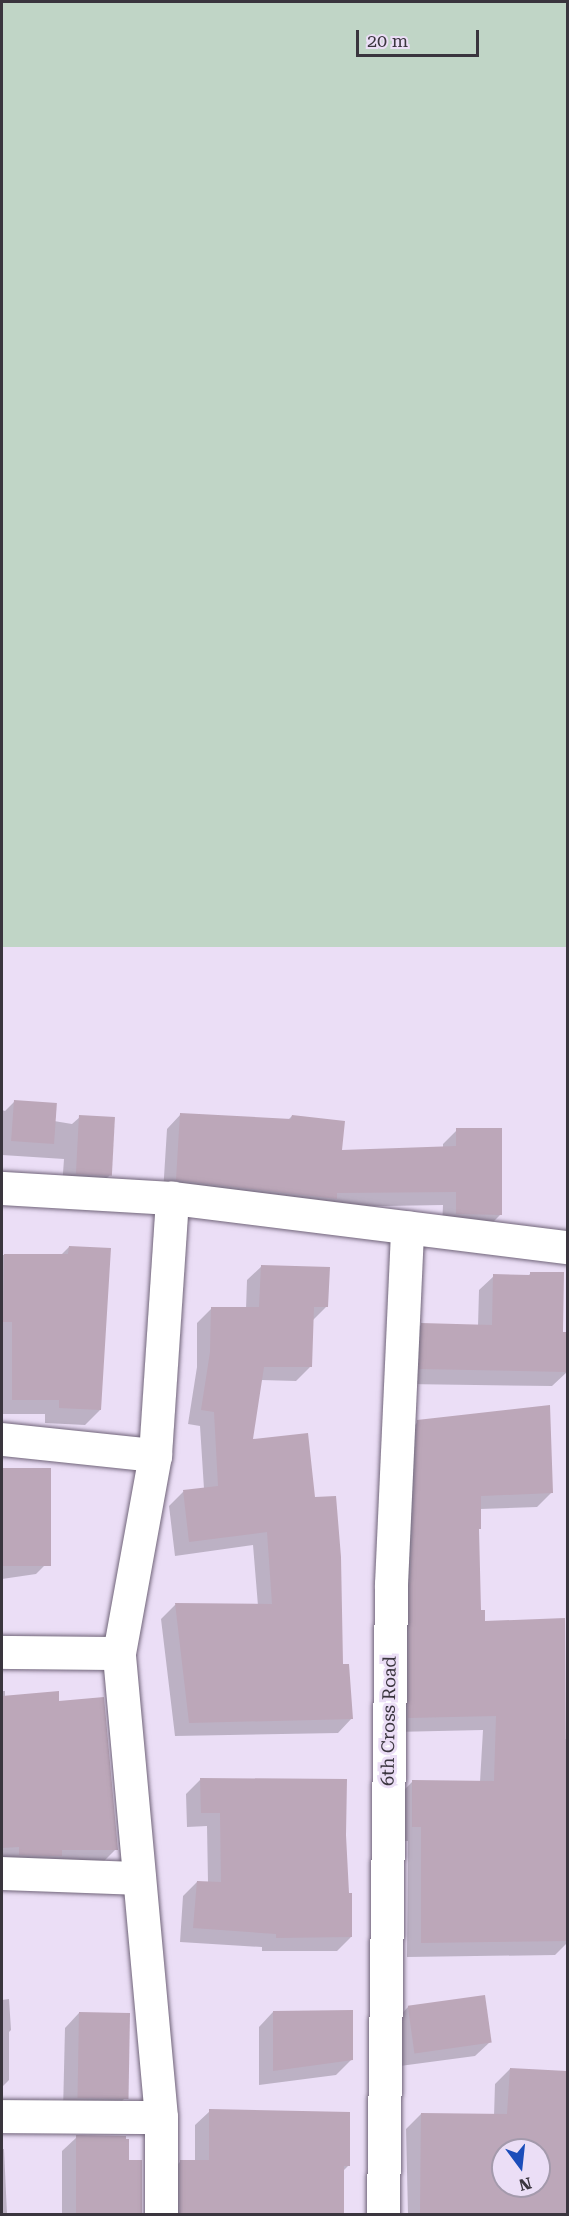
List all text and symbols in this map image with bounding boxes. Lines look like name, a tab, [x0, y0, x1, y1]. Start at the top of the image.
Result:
scale bar	[359, 18, 482, 56]
text: 20 m	[367, 30, 408, 51]
street label: 6th Cross Road	[377, 1656, 401, 1786]
north arrow	[491, 2138, 551, 2198]
text: N	[517, 2173, 534, 2195]

